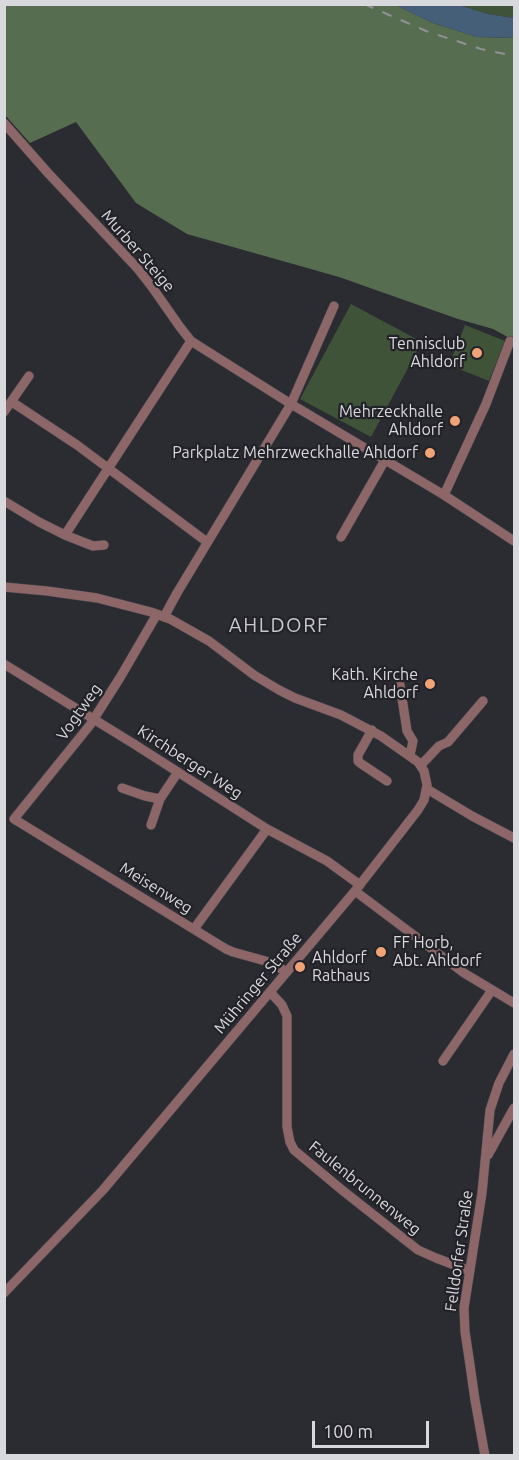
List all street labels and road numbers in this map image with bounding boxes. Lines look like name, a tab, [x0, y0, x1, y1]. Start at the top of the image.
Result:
street label: Murber Steige	[97, 206, 179, 296]
street label: Vogtweg	[53, 680, 105, 744]
street label: Kirchberger Weg	[134, 721, 246, 803]
street label: Meisenweg	[116, 858, 196, 918]
street label: Mühringer Straße	[210, 928, 306, 1038]
street label: Faulenbrunnenweg	[305, 1137, 425, 1239]
street label: Felldorfer Straße	[441, 1189, 477, 1313]

